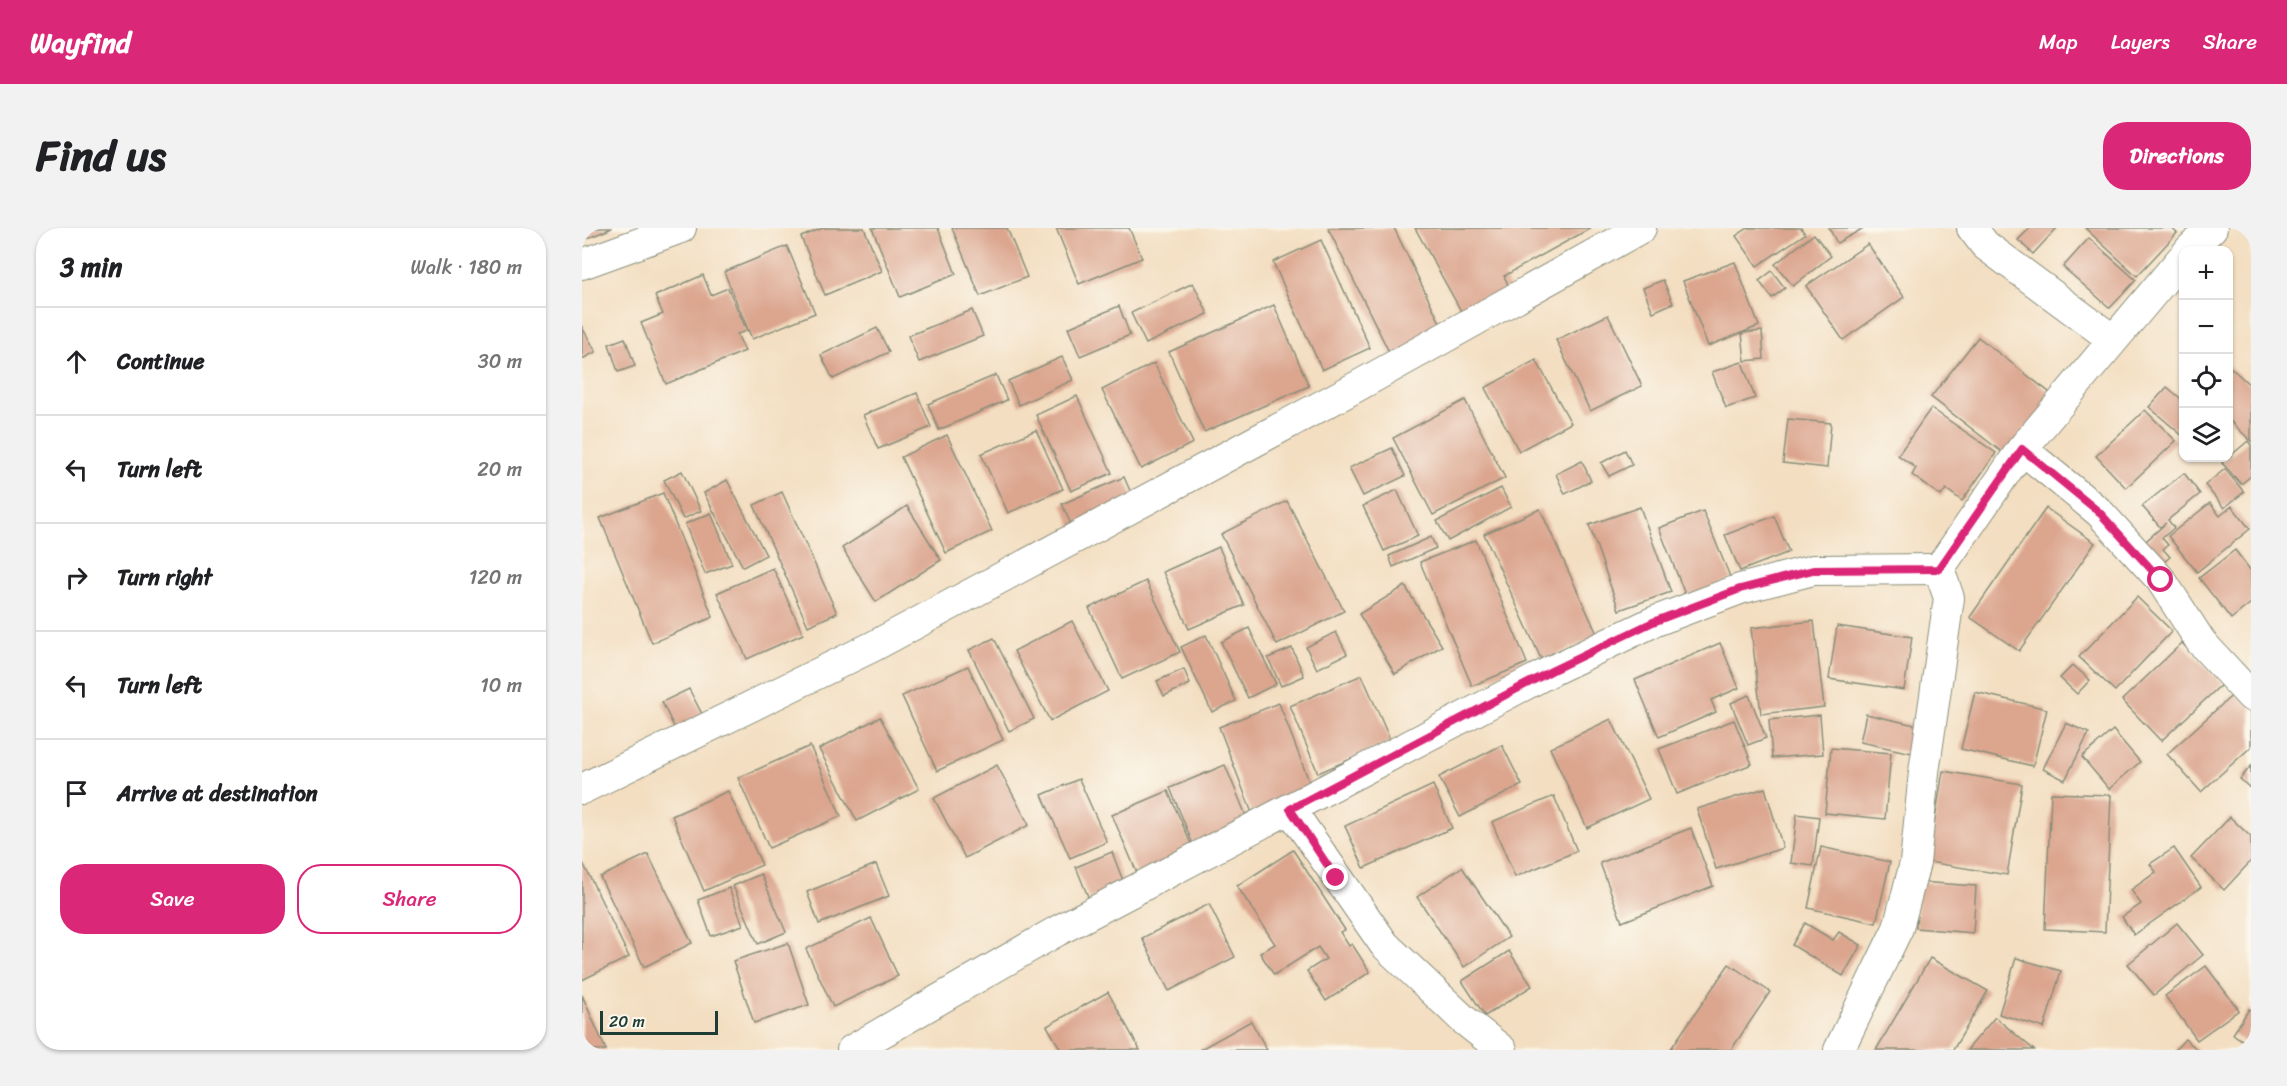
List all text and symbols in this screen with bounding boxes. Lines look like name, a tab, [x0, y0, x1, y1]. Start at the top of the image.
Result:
text: Wayfind	[30, 18, 131, 67]
text: Map	[2039, 23, 2078, 61]
text: Layers	[2111, 23, 2170, 61]
text: Share	[2203, 23, 2257, 61]
text: Find us	[36, 119, 166, 193]
button: Directions	[2103, 122, 2251, 190]
text: 3 min	[60, 244, 122, 290]
map controls	[2179, 246, 2233, 462]
button: +	[2179, 246, 2233, 300]
text: Walk · 180 m	[411, 250, 522, 285]
button: −	[2179, 300, 2233, 354]
text: Continue	[117, 342, 205, 381]
text: 30 m	[478, 344, 522, 379]
icon: ahead	[60, 345, 93, 378]
button: locate	[2179, 354, 2233, 408]
button: layers	[2179, 408, 2233, 462]
text: Turn left	[117, 450, 202, 489]
text: 20 m	[477, 452, 522, 487]
icon: left	[60, 453, 93, 486]
text: Turn right	[117, 558, 212, 597]
text: 120 m	[469, 560, 522, 595]
icon: right	[60, 561, 93, 594]
route start	[2147, 566, 2173, 592]
text: Turn left	[117, 666, 202, 705]
text: 10 m	[480, 668, 522, 703]
icon: left	[60, 669, 93, 702]
text: Arrive at destination	[117, 774, 318, 813]
icon: arrive	[60, 777, 93, 810]
button: Save	[60, 864, 285, 934]
button: Share	[297, 864, 522, 934]
route end	[1322, 864, 1348, 890]
text: 20 m	[609, 1007, 645, 1036]
scale bar	[600, 1008, 718, 1036]

